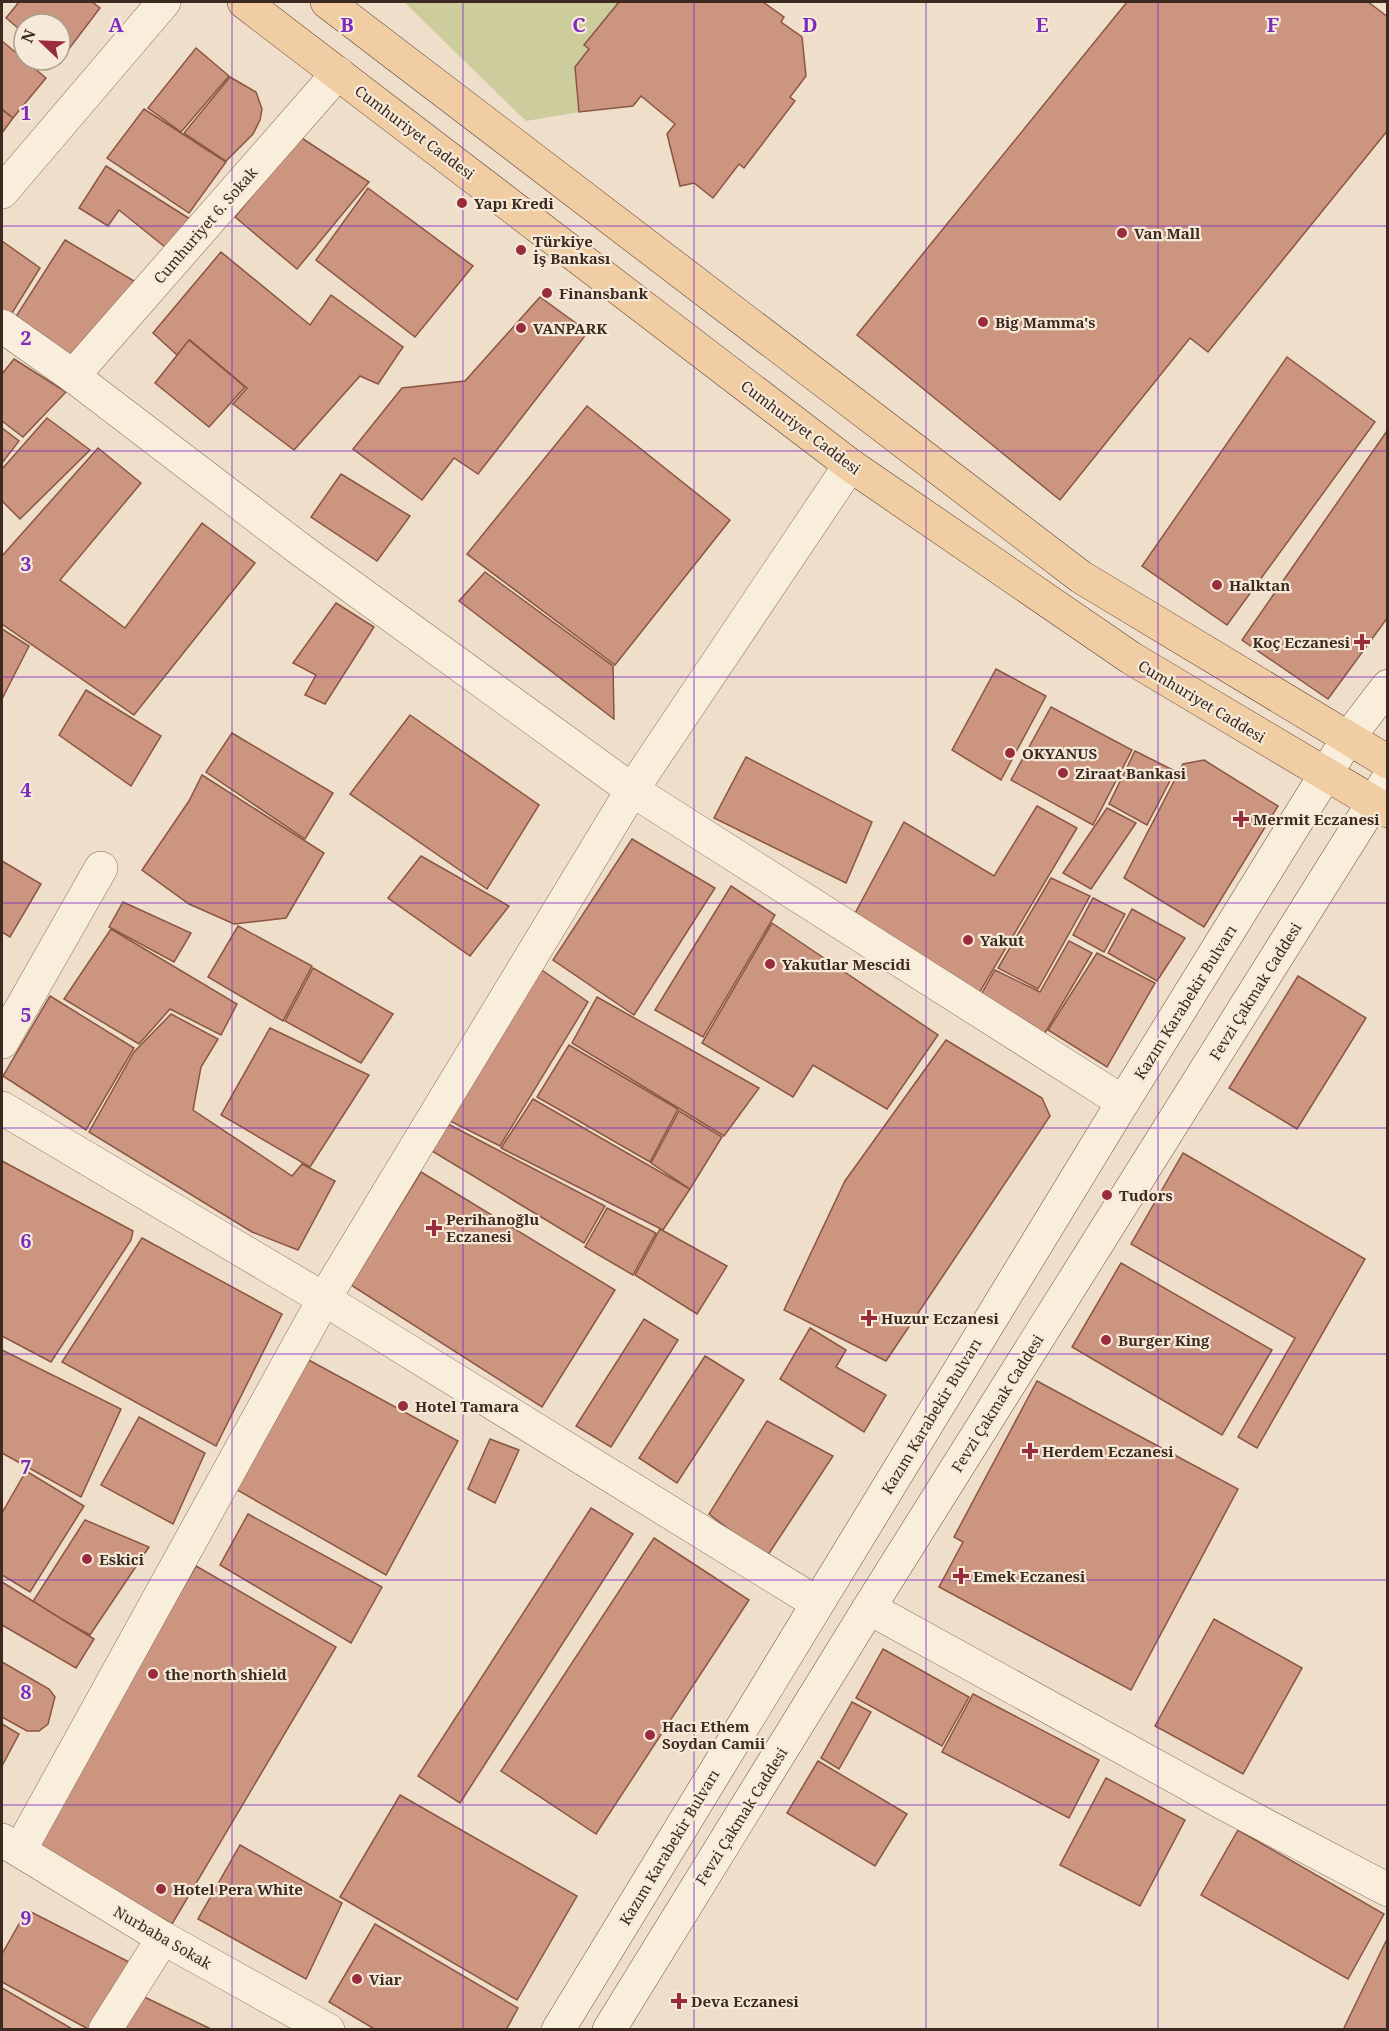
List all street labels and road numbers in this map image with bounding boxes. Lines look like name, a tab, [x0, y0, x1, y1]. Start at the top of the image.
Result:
street label: Cumhuriyet Caddesi	[351, 80, 479, 184]
street label: Cumhuriyet 6. Sokak	[149, 162, 261, 288]
street label: Cumhuriyet Caddesi	[737, 375, 865, 479]
street label: Cumhuriyet Caddesi	[1135, 655, 1270, 747]
street label: Fevzi Çakmak Caddesi	[1204, 918, 1306, 1064]
street label: Kazım Karabekir Bulvarı	[1129, 921, 1241, 1083]
street label: Fevzi Çakmak Caddesi	[946, 1330, 1048, 1476]
street label: Kazım Karabekir Bulvarı	[876, 1334, 986, 1498]
street label: Fevzi Çakmak Caddesi	[690, 1743, 792, 1889]
street label: Kazım Karabekir Bulvarı	[614, 1765, 724, 1929]
street label: Nurbaba Sokak	[110, 1901, 216, 1973]

